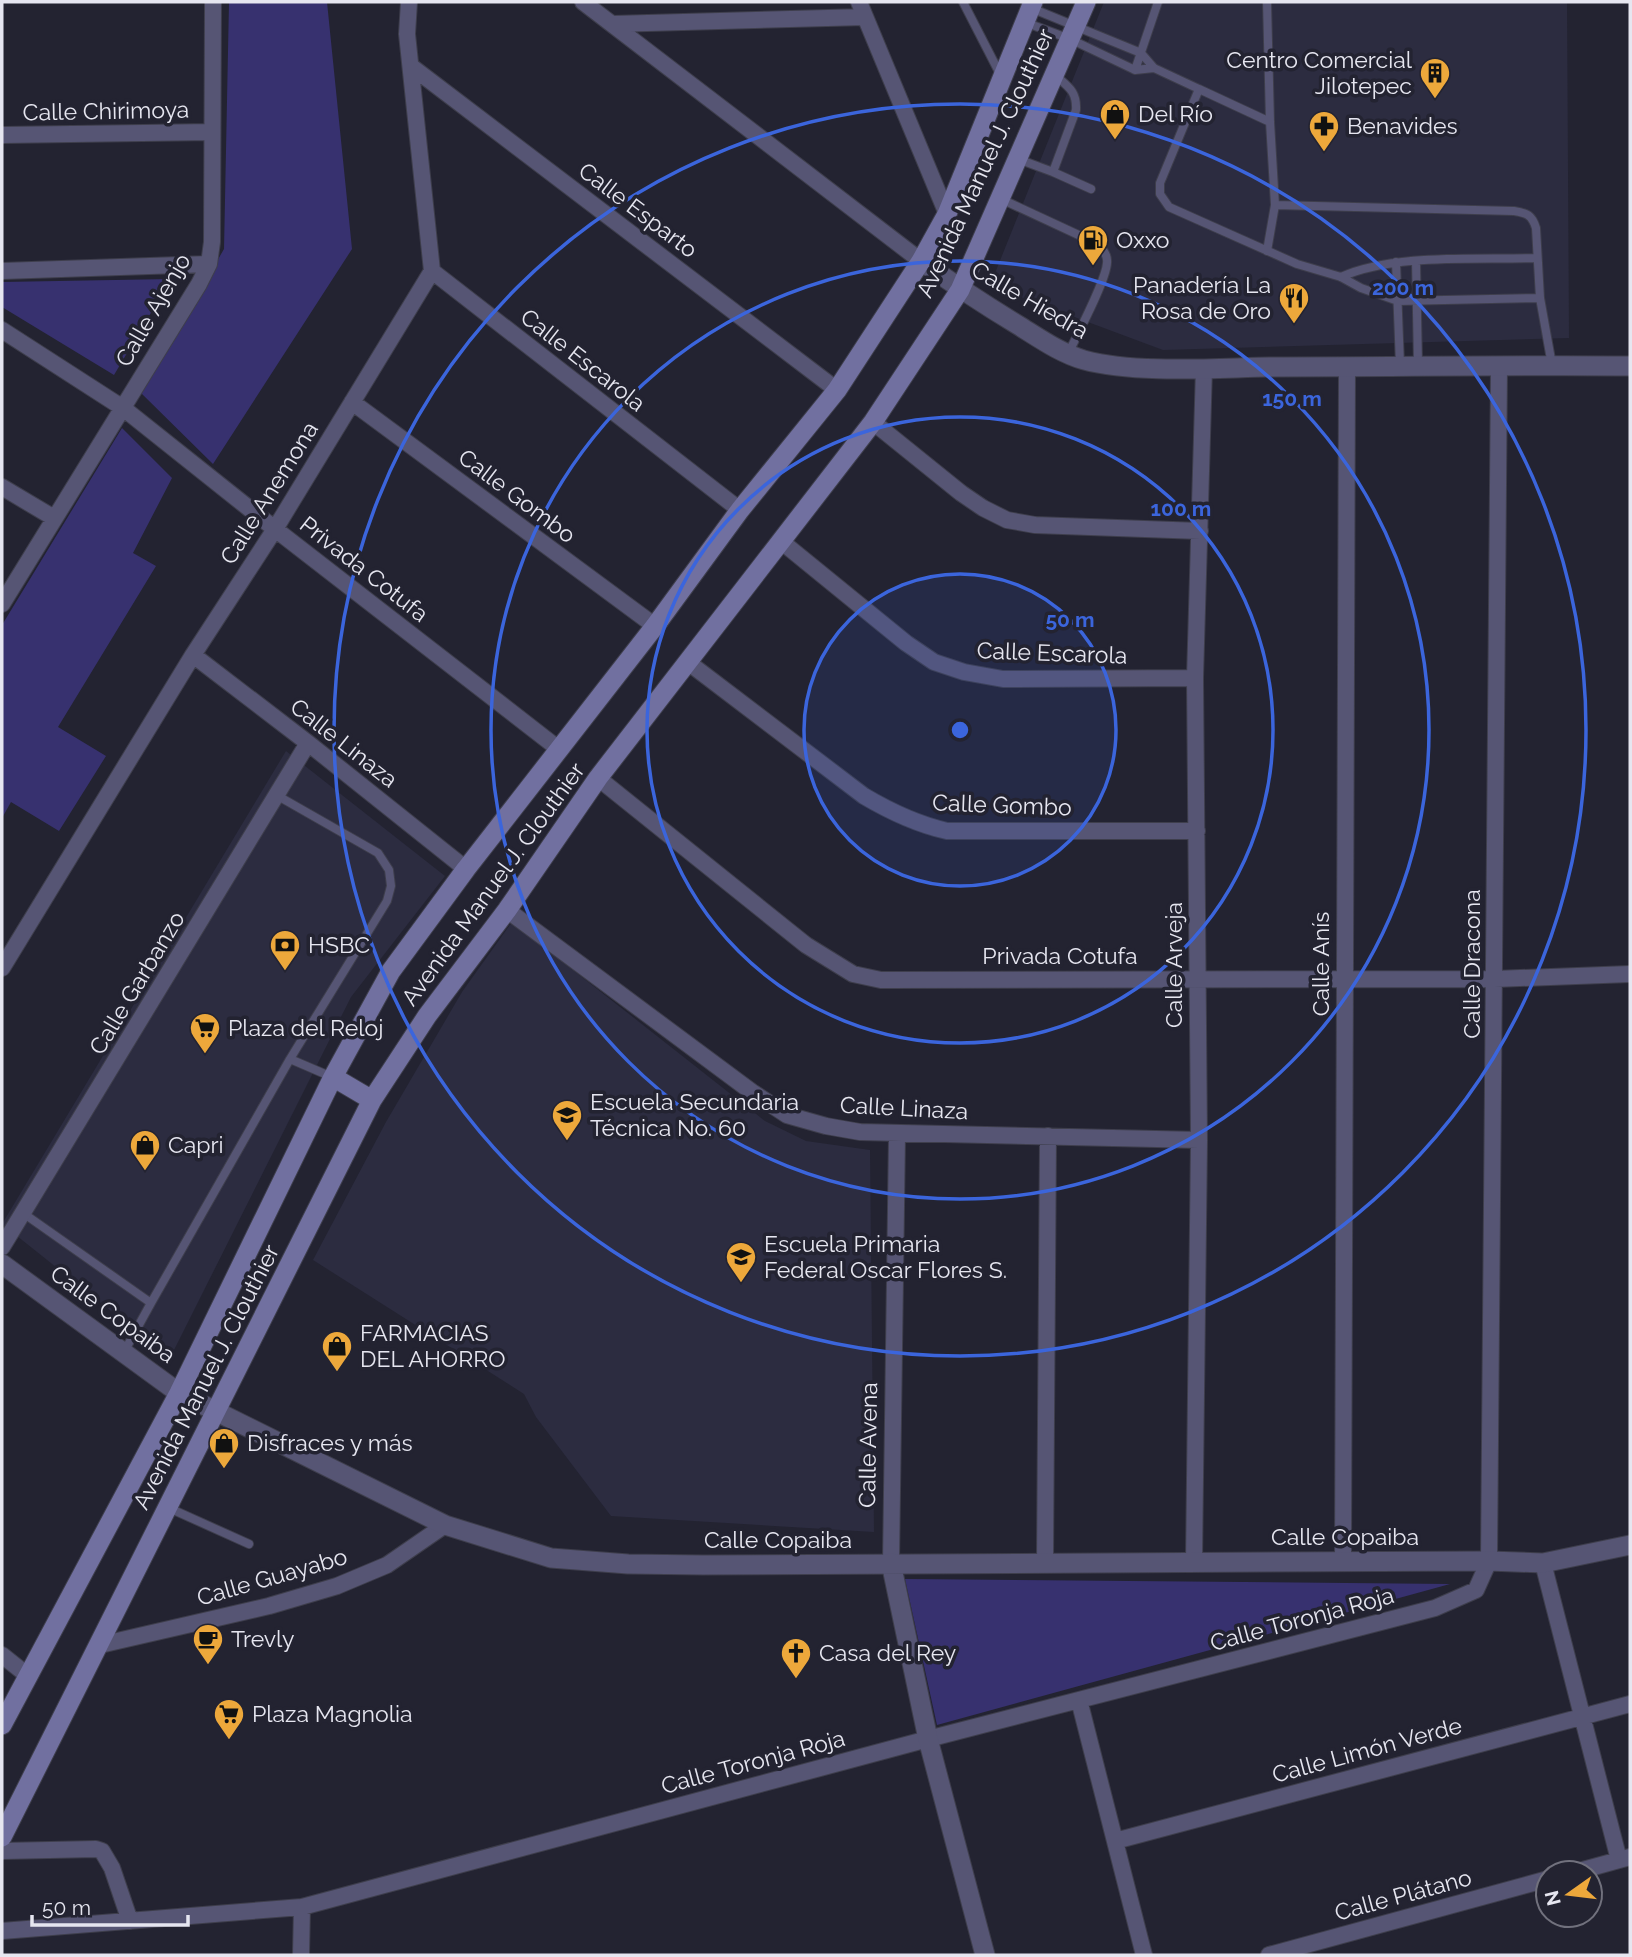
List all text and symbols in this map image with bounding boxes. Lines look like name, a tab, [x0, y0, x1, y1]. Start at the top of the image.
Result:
street label: Avenida Manuel J. Clouthier	[910, 24, 1059, 301]
place label: Centro Comercial Jilotepec	[1226, 46, 1413, 99]
building icon: Centro Comercial Jilotepec	[1418, 56, 1452, 100]
street label: Calle Chirimoya	[22, 96, 189, 125]
shop icon: Del Río	[1098, 97, 1132, 141]
place label: Del Río	[1138, 100, 1213, 127]
pharmacy icon: Benavides	[1307, 109, 1341, 153]
place label: Benavides	[1347, 112, 1458, 139]
street label: Calle Esparto	[574, 156, 703, 263]
fuel station icon: Oxxo	[1076, 223, 1110, 267]
place label: Oxxo	[1116, 226, 1169, 253]
street label: Calle Ajenjo	[109, 248, 196, 371]
street label: Calle Hiedra	[967, 255, 1094, 344]
place label: Panadería La Rosa de Oro	[1133, 271, 1271, 324]
text: 200 m	[1372, 275, 1434, 300]
restaurant icon: Panadería La Rosa de Oro	[1277, 281, 1311, 325]
street label: Calle Escarola	[516, 303, 651, 417]
text: 150 m	[1262, 386, 1322, 411]
street label: Calle Anemona	[214, 417, 323, 569]
street label: Calle Gombo	[454, 443, 581, 548]
text: 100 m	[1151, 496, 1211, 521]
street label: Privada Cotufa	[295, 510, 434, 627]
text: 50 m	[1045, 607, 1095, 632]
street label: Calle Escarola	[976, 636, 1128, 669]
street label: Calle Linaza	[285, 692, 403, 793]
centre of rings	[948, 718, 972, 742]
street label: Avenida Manuel J. Clouthier	[395, 757, 590, 1010]
street label: Calle Gombo	[932, 789, 1072, 820]
street label: Calle Dracona	[1458, 889, 1485, 1039]
street label: Calle Arveja	[1160, 902, 1187, 1028]
street label: Calle Garbanzo	[83, 906, 190, 1059]
street label: Calle Anís	[1307, 912, 1334, 1016]
bank icon: HSBC	[268, 928, 302, 972]
place label: HSBC	[308, 931, 370, 958]
street label: Privada Cotufa	[982, 942, 1138, 969]
supermarket icon: Plaza del Reloj	[188, 1011, 222, 1055]
place label: Plaza del Reloj	[228, 1014, 383, 1041]
place label: Escuela Secundaria Técnica No. 60	[590, 1088, 799, 1141]
street label: Calle Linaza	[839, 1091, 969, 1124]
school or university icon: Escuela Secundaria Técnica No. 60	[550, 1098, 584, 1142]
shop icon: Capri	[128, 1128, 162, 1172]
place label: Capri	[168, 1131, 224, 1158]
place label: Escuela Primaria Federal Oscar Flores S.	[764, 1230, 1007, 1283]
street label: Avenida Manuel J. Clouthier	[127, 1240, 284, 1514]
school or university icon: Escuela Primaria Federal Oscar Flores S.	[724, 1240, 758, 1284]
street label: Calle Copaiba	[45, 1259, 181, 1368]
place label: FARMACIAS DEL AHORRO	[360, 1319, 505, 1372]
shop icon: FARMACIAS DEL AHORRO	[320, 1329, 354, 1373]
street label: Calle Avena	[853, 1382, 882, 1508]
shop icon: Disfraces y más	[207, 1426, 241, 1470]
place label: Disfraces y más	[247, 1429, 413, 1456]
street label: Calle Copaiba	[1271, 1523, 1419, 1550]
street label: Calle Copaiba	[704, 1526, 852, 1553]
street label: Calle Guayabo	[194, 1542, 350, 1611]
street label: Calle Toronja Roja	[1207, 1581, 1397, 1656]
cafe icon: Trevly	[191, 1622, 225, 1666]
place label: Trevly	[231, 1625, 294, 1652]
church icon: Casa del Rey	[779, 1636, 813, 1680]
place label: Casa del Rey	[819, 1639, 956, 1666]
supermarket icon: Plaza Magnolia	[212, 1697, 246, 1741]
place label: Plaza Magnolia	[252, 1700, 413, 1727]
street label: Calle Limón Verde	[1269, 1711, 1465, 1788]
street label: Calle Toronja Roja	[658, 1724, 848, 1799]
north arrow	[1534, 1859, 1604, 1929]
street label: Calle Plátano	[1332, 1863, 1474, 1926]
scale bar	[32, 1884, 187, 1928]
text: N	[1540, 1888, 1565, 1908]
text: 50 m	[42, 1895, 91, 1920]

